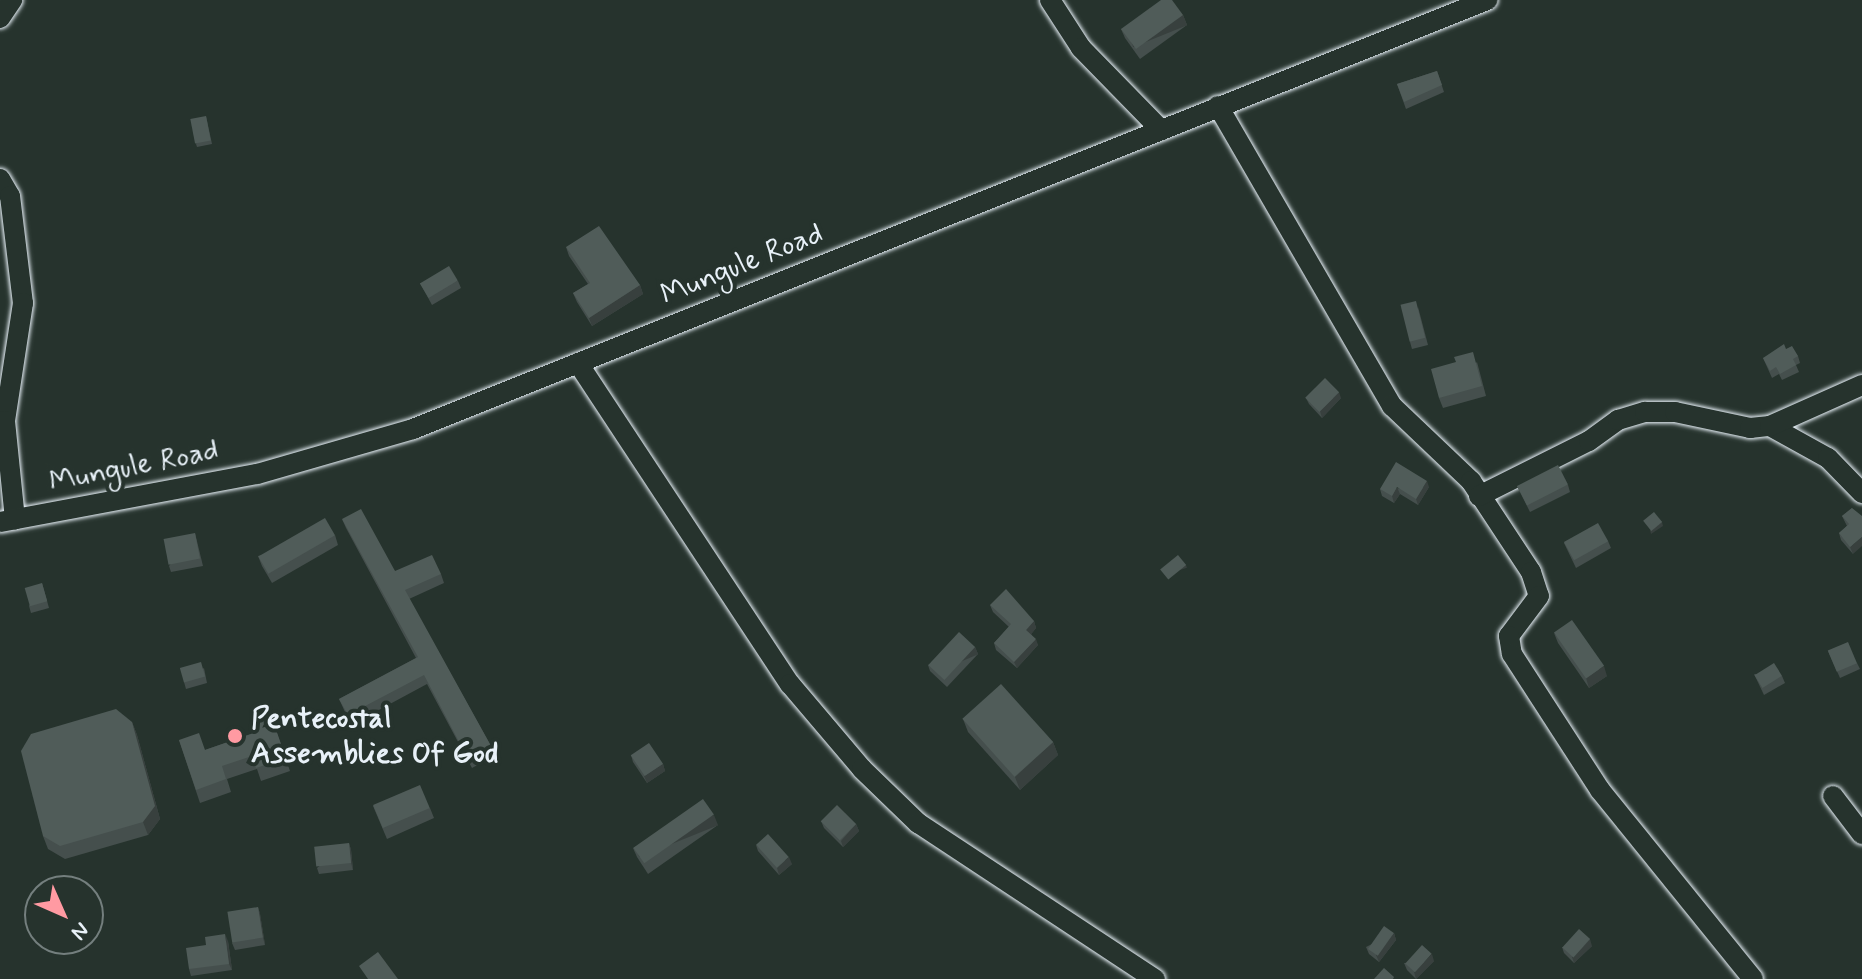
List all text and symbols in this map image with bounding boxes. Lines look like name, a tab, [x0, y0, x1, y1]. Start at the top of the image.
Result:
street label: Mungule Road	[655, 216, 829, 314]
street label: Mungule Road	[46, 433, 222, 501]
place label: Pentecostal Assemblies Of God	[251, 701, 501, 772]
marker: Pentecostal Assemblies Of God	[226, 727, 244, 745]
north arrow	[24, 875, 104, 955]
text: N	[64, 915, 95, 946]

